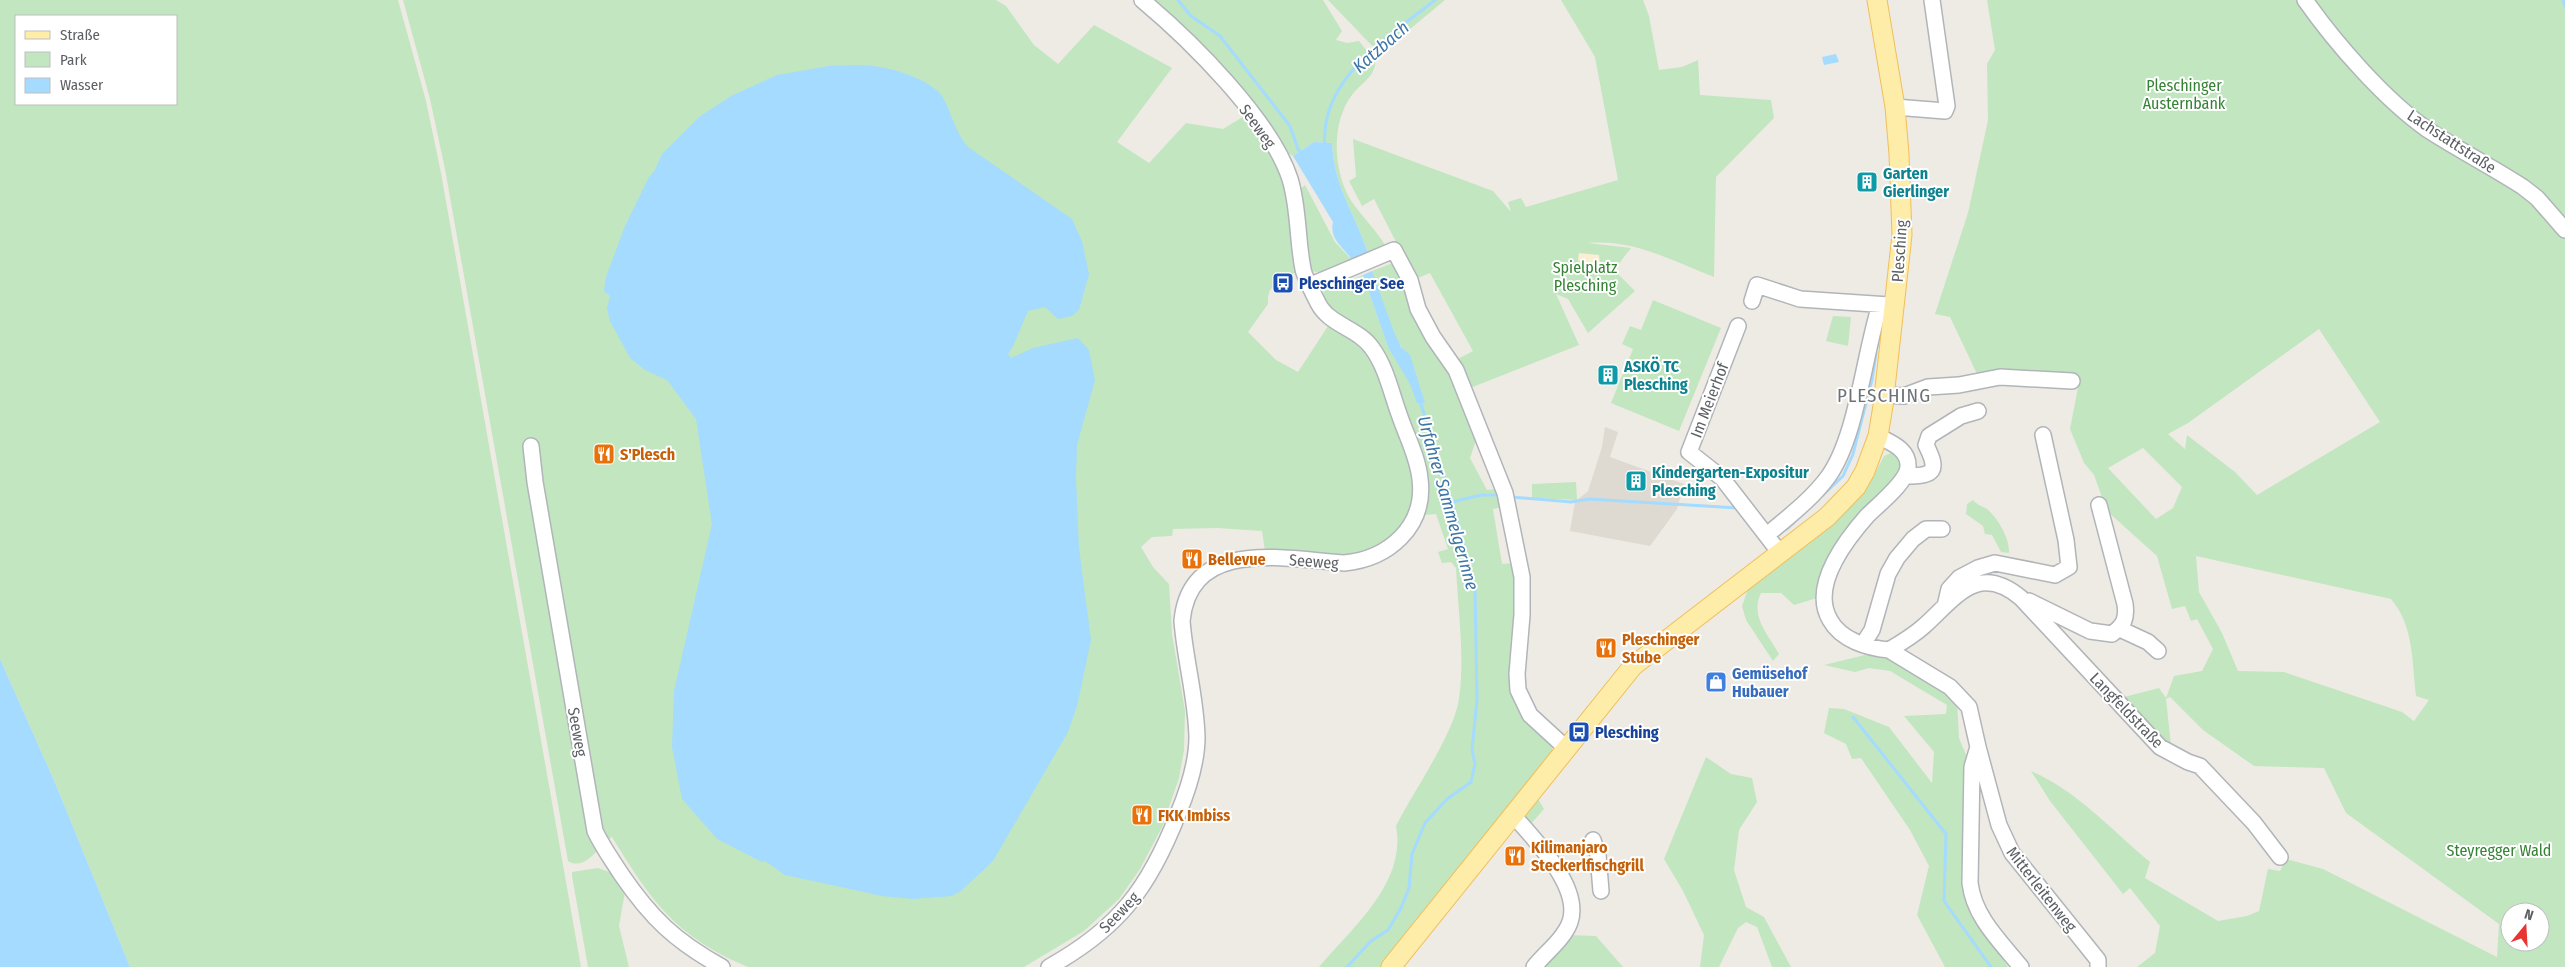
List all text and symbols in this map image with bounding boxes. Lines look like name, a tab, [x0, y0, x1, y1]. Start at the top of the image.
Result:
legend	[15, 15, 178, 105]
water label: Katzbach	[1348, 17, 1414, 77]
text: Straße	[60, 26, 100, 44]
text: Park	[60, 51, 87, 69]
text: Wasser	[60, 76, 104, 94]
park label: Pleschinger Austernbank	[2143, 76, 2226, 113]
street label: Seeweg	[1235, 101, 1280, 152]
street label: Lachstattstraße	[2404, 106, 2500, 177]
place label: Garten Gierlinger	[1883, 164, 1949, 201]
building icon: Garten Gierlinger	[1855, 170, 1879, 194]
street label: Plesching	[1888, 219, 1911, 283]
park label: Spielplatz Plesching	[1553, 258, 1617, 295]
bus stop icon: Pleschinger See	[1271, 271, 1295, 295]
place label: Pleschinger See	[1299, 274, 1404, 293]
place label: ASKÖ TC Plesching	[1623, 356, 1688, 394]
street label: Im Meierhof	[1686, 359, 1733, 440]
building icon: ASKÖ TC Plesching	[1596, 363, 1620, 387]
district label: PLESCHING	[1837, 384, 1931, 407]
water label: Urfahrer Sammelgerinne	[1413, 413, 1484, 593]
restaurant icon: S'Plesch	[592, 442, 616, 466]
place label: S'Plesch	[620, 445, 675, 464]
place label: Kindergarten-Expositur Plesching	[1652, 463, 1809, 500]
building icon: Kindergarten-Expositur Plesching	[1624, 469, 1648, 493]
restaurant icon: Bellevue	[1180, 547, 1204, 571]
place label: Bellevue	[1208, 550, 1266, 569]
street label: Seeweg	[1289, 550, 1340, 573]
place label: Pleschinger Stube	[1622, 630, 1700, 667]
restaurant icon: Pleschinger Stube	[1594, 636, 1618, 660]
place label: Gemüsehof Hubauer	[1732, 664, 1809, 701]
street label: Langfeldstraße	[2086, 669, 2167, 752]
shop icon: Gemüsehof Hubauer	[1704, 670, 1728, 694]
street label: Seeweg	[564, 706, 591, 759]
bus stop icon: Plesching	[1567, 720, 1591, 744]
place label: Plesching	[1595, 723, 1659, 742]
restaurant icon: FKK Imbiss	[1130, 803, 1154, 827]
place label: FKK Imbiss	[1158, 806, 1230, 825]
place label: Kilimanjaro Steckerlfischgrill	[1531, 838, 1644, 875]
park label: Steyregger Wald	[2447, 841, 2551, 860]
street label: Mitterleitenweg	[2003, 843, 2081, 936]
restaurant icon: Kilimanjaro Steckerlfischgrill	[1503, 844, 1527, 868]
street label: Seeweg	[1095, 888, 1144, 937]
north arrow	[2500, 902, 2550, 952]
text: N	[2522, 906, 2535, 924]

